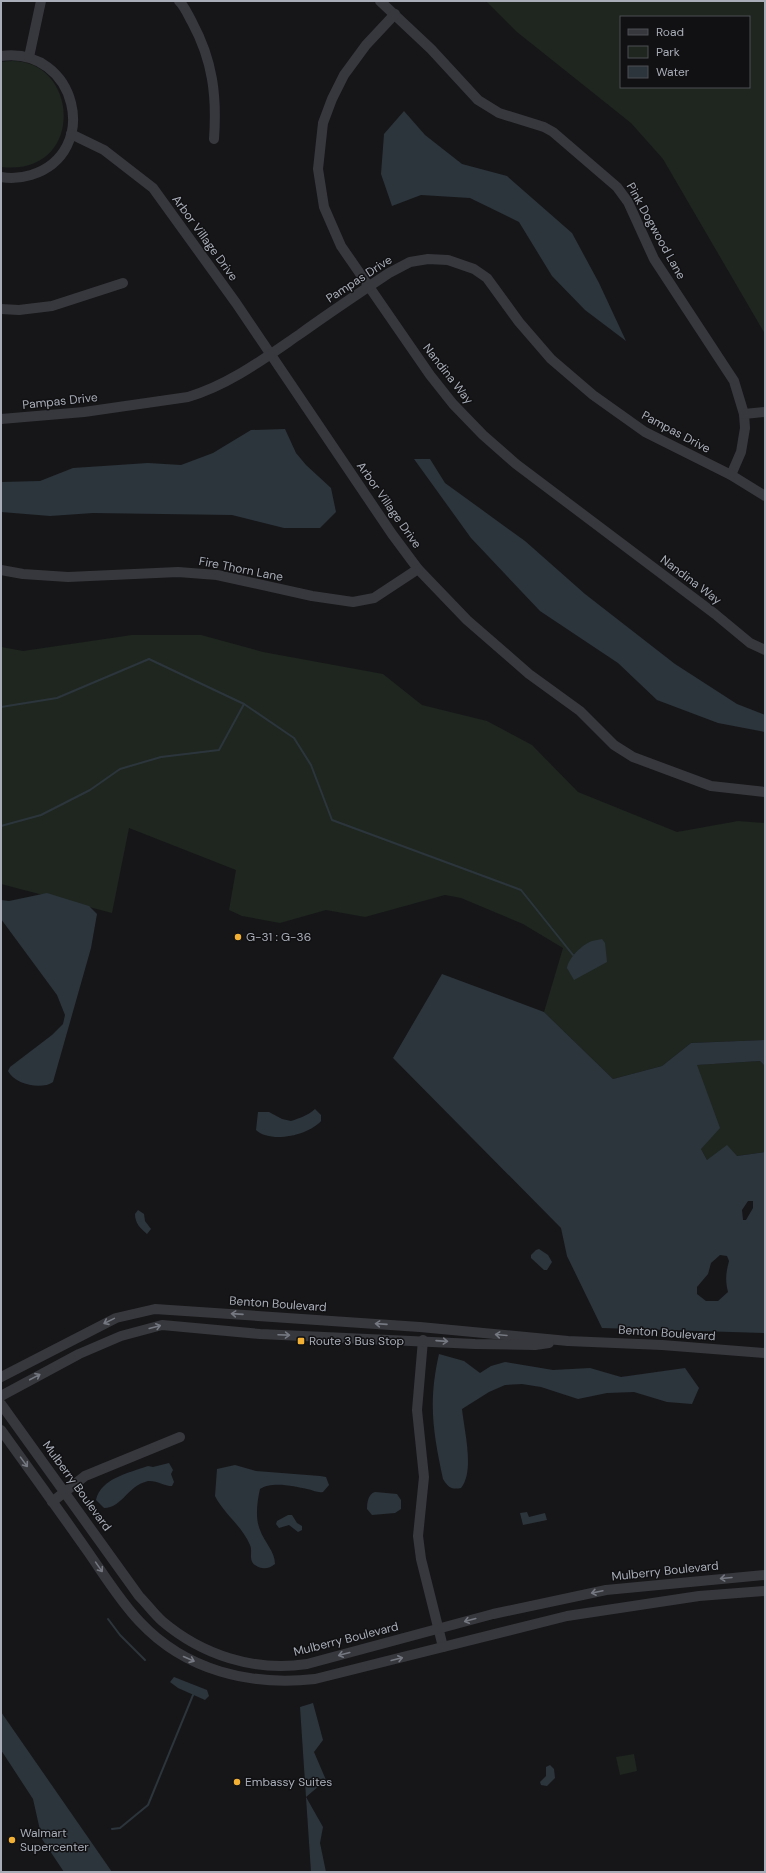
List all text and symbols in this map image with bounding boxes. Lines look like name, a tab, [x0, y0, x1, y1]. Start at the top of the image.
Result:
legend	[620, 16, 750, 88]
text: Road	[656, 24, 684, 40]
text: Park	[656, 44, 680, 60]
text: Water	[656, 64, 690, 80]
street label: Pink Dogwood Lane	[623, 180, 689, 282]
street label: Arbor Village Drive	[168, 192, 242, 284]
street label: Pampas Drive	[323, 252, 395, 306]
street label: Nandina Way	[419, 340, 477, 408]
street label: Pampas Drive	[22, 389, 99, 413]
street label: Pampas Drive	[639, 407, 713, 457]
street label: Arbor Village Drive	[353, 458, 425, 552]
street label: Nandina Way	[657, 552, 725, 608]
street label: Fire Thorn Lane	[198, 553, 285, 585]
place label: G-31 : G-36	[246, 929, 311, 945]
marker: G-31 : G-36	[233, 932, 243, 942]
street label: Benton Boulevard	[229, 1293, 327, 1315]
one-way arrow	[231, 1310, 244, 1317]
one-way arrow	[103, 1318, 115, 1325]
one-way arrow	[375, 1321, 388, 1328]
street label: Benton Boulevard	[618, 1322, 716, 1344]
one-way arrow	[148, 1323, 161, 1330]
one-way arrow	[277, 1331, 290, 1338]
one-way arrow	[495, 1331, 508, 1338]
place label: Route 3 Bus Stop	[309, 1333, 404, 1349]
marker: Route 3 Bus Stop	[296, 1336, 306, 1346]
one-way arrow	[435, 1338, 448, 1345]
one-way arrow	[29, 1373, 41, 1380]
street label: Mulberry Boulevard	[39, 1438, 115, 1534]
one-way arrow	[20, 1456, 28, 1467]
street label: Mulberry Boulevard	[611, 1557, 719, 1585]
one-way arrow	[95, 1562, 103, 1573]
one-way arrow	[720, 1575, 733, 1582]
one-way arrow	[591, 1589, 604, 1597]
one-way arrow	[464, 1617, 477, 1625]
street label: Mulberry Boulevard	[292, 1618, 400, 1660]
one-way arrow	[338, 1650, 351, 1658]
one-way arrow	[390, 1655, 403, 1662]
one-way arrow	[183, 1656, 195, 1663]
place label: Embassy Suites	[245, 1774, 332, 1790]
marker: Embassy Suites	[232, 1777, 242, 1787]
place label: Walmart Supercenter	[20, 1825, 89, 1855]
marker: Walmart Supercenter	[7, 1835, 17, 1845]

